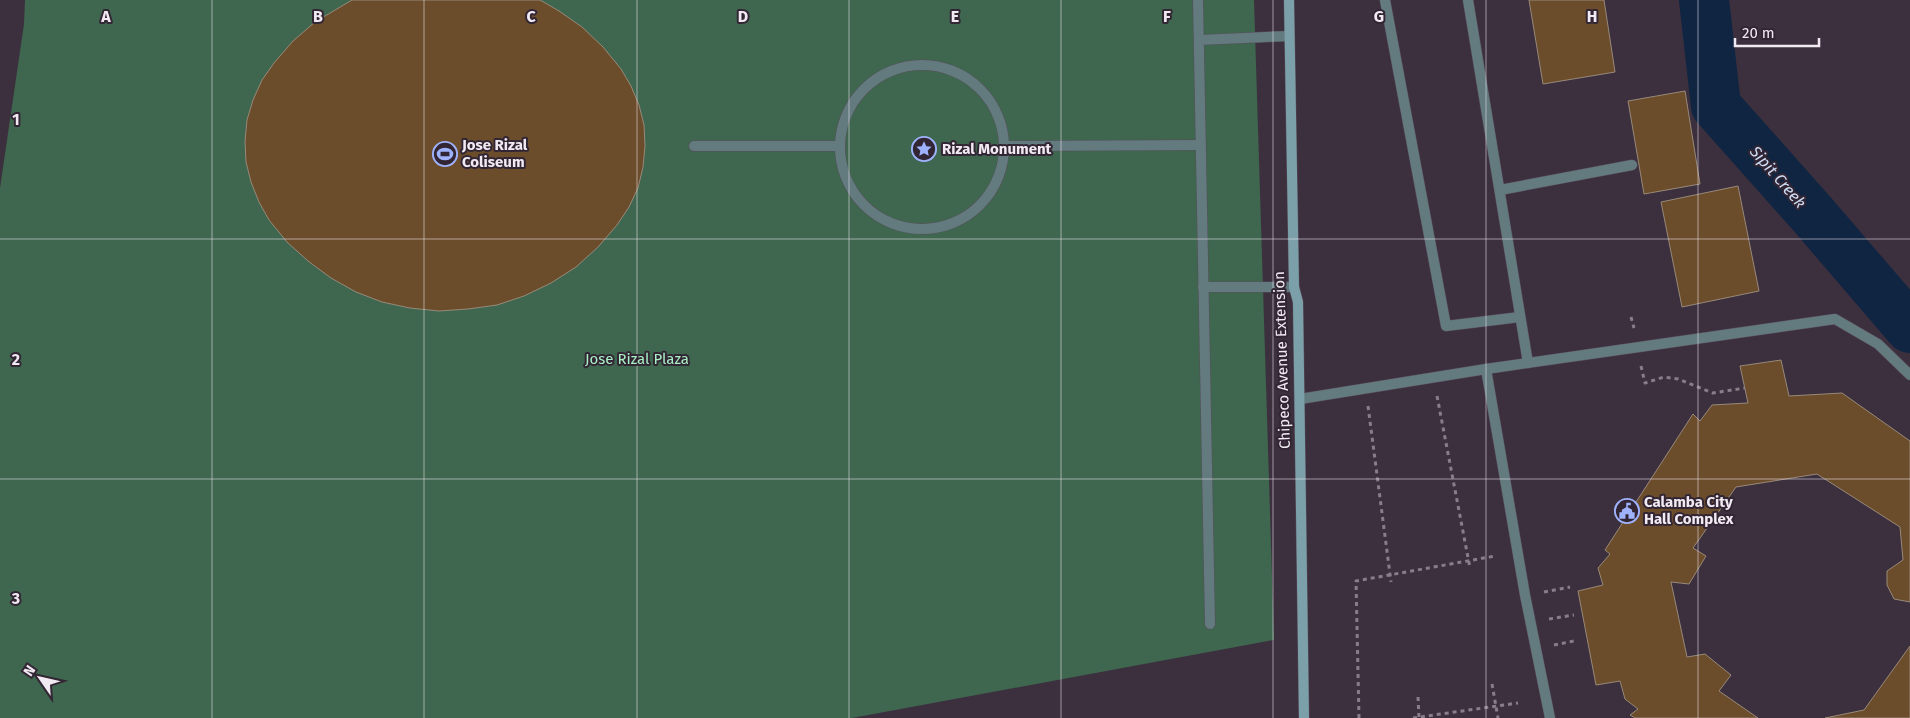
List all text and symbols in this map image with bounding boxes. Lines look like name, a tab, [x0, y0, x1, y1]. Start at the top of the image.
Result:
text: A	[100, 7, 111, 26]
text: B	[313, 7, 323, 26]
text: C	[526, 7, 536, 26]
text: D	[738, 7, 748, 26]
text: E	[951, 7, 959, 26]
text: F	[1163, 7, 1171, 26]
text: G	[1374, 7, 1384, 26]
text: H	[1587, 7, 1597, 26]
scale bar	[1735, 15, 1819, 47]
text: 20 m	[1742, 24, 1775, 42]
text: 1	[12, 110, 20, 129]
place label: Jose Rizal Coliseum	[461, 136, 528, 171]
place icon: Rizal Monument	[911, 136, 937, 162]
place label: Rizal Monument	[942, 140, 1052, 158]
sports icon: Jose Rizal Coliseum	[432, 141, 458, 167]
water label: Sipit Creek	[1745, 141, 1810, 212]
street label: Chipeco Avenue Extension	[1270, 271, 1294, 449]
text: 2	[12, 350, 20, 369]
park label: Jose Rizal Plaza	[585, 350, 689, 368]
place label: Calamba City Hall Complex	[1644, 493, 1734, 528]
public building icon: Calamba City Hall Complex	[1614, 498, 1640, 524]
text: 3	[11, 589, 20, 608]
north arrow	[15, 653, 65, 703]
text: N	[20, 662, 39, 680]

